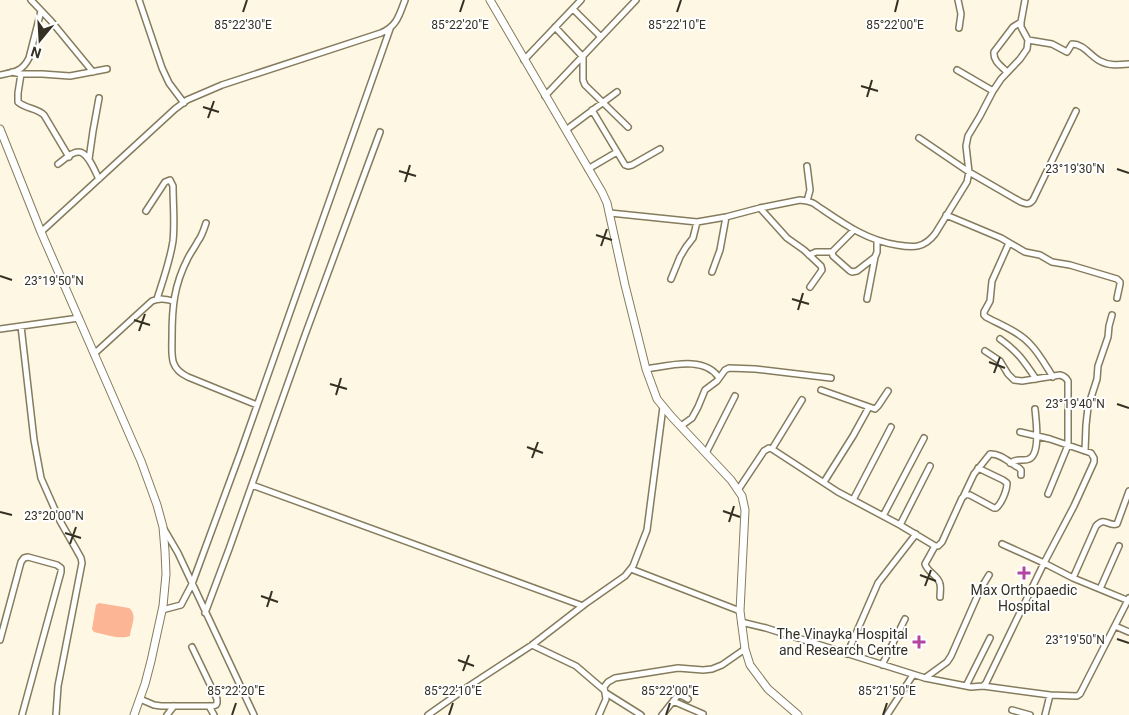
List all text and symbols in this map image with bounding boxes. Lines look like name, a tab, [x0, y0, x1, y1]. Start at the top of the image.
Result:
north arrow	[15, 15, 65, 65]
text: 85°22'30"E	[214, 18, 272, 32]
text: 85°22'20"E	[431, 18, 489, 32]
text: 85°22'10"E	[648, 18, 706, 32]
text: 85°22'00"E	[866, 18, 924, 32]
text: N	[29, 43, 43, 62]
text: 23°19'30"N	[1045, 162, 1105, 176]
text: 23°19'50"N	[24, 274, 84, 288]
text: 23°19'40"N	[1045, 397, 1105, 411]
text: 23°20'00"N	[24, 509, 84, 523]
marker: Max Orthopaedic Hospital	[1017, 566, 1031, 580]
place label: Max Orthopaedic Hospital	[971, 582, 1077, 614]
place label: The Vinayka Hospital and Research Centre	[777, 626, 908, 658]
text: 23°19'50"N	[1045, 633, 1105, 647]
marker: The Vinayka Hospital and Research Centre	[912, 635, 926, 649]
text: 85°22'20"E	[207, 684, 265, 698]
text: 85°22'10"E	[424, 684, 482, 698]
text: 85°22'00"E	[641, 684, 699, 698]
text: 85°21'50"E	[858, 684, 916, 698]

